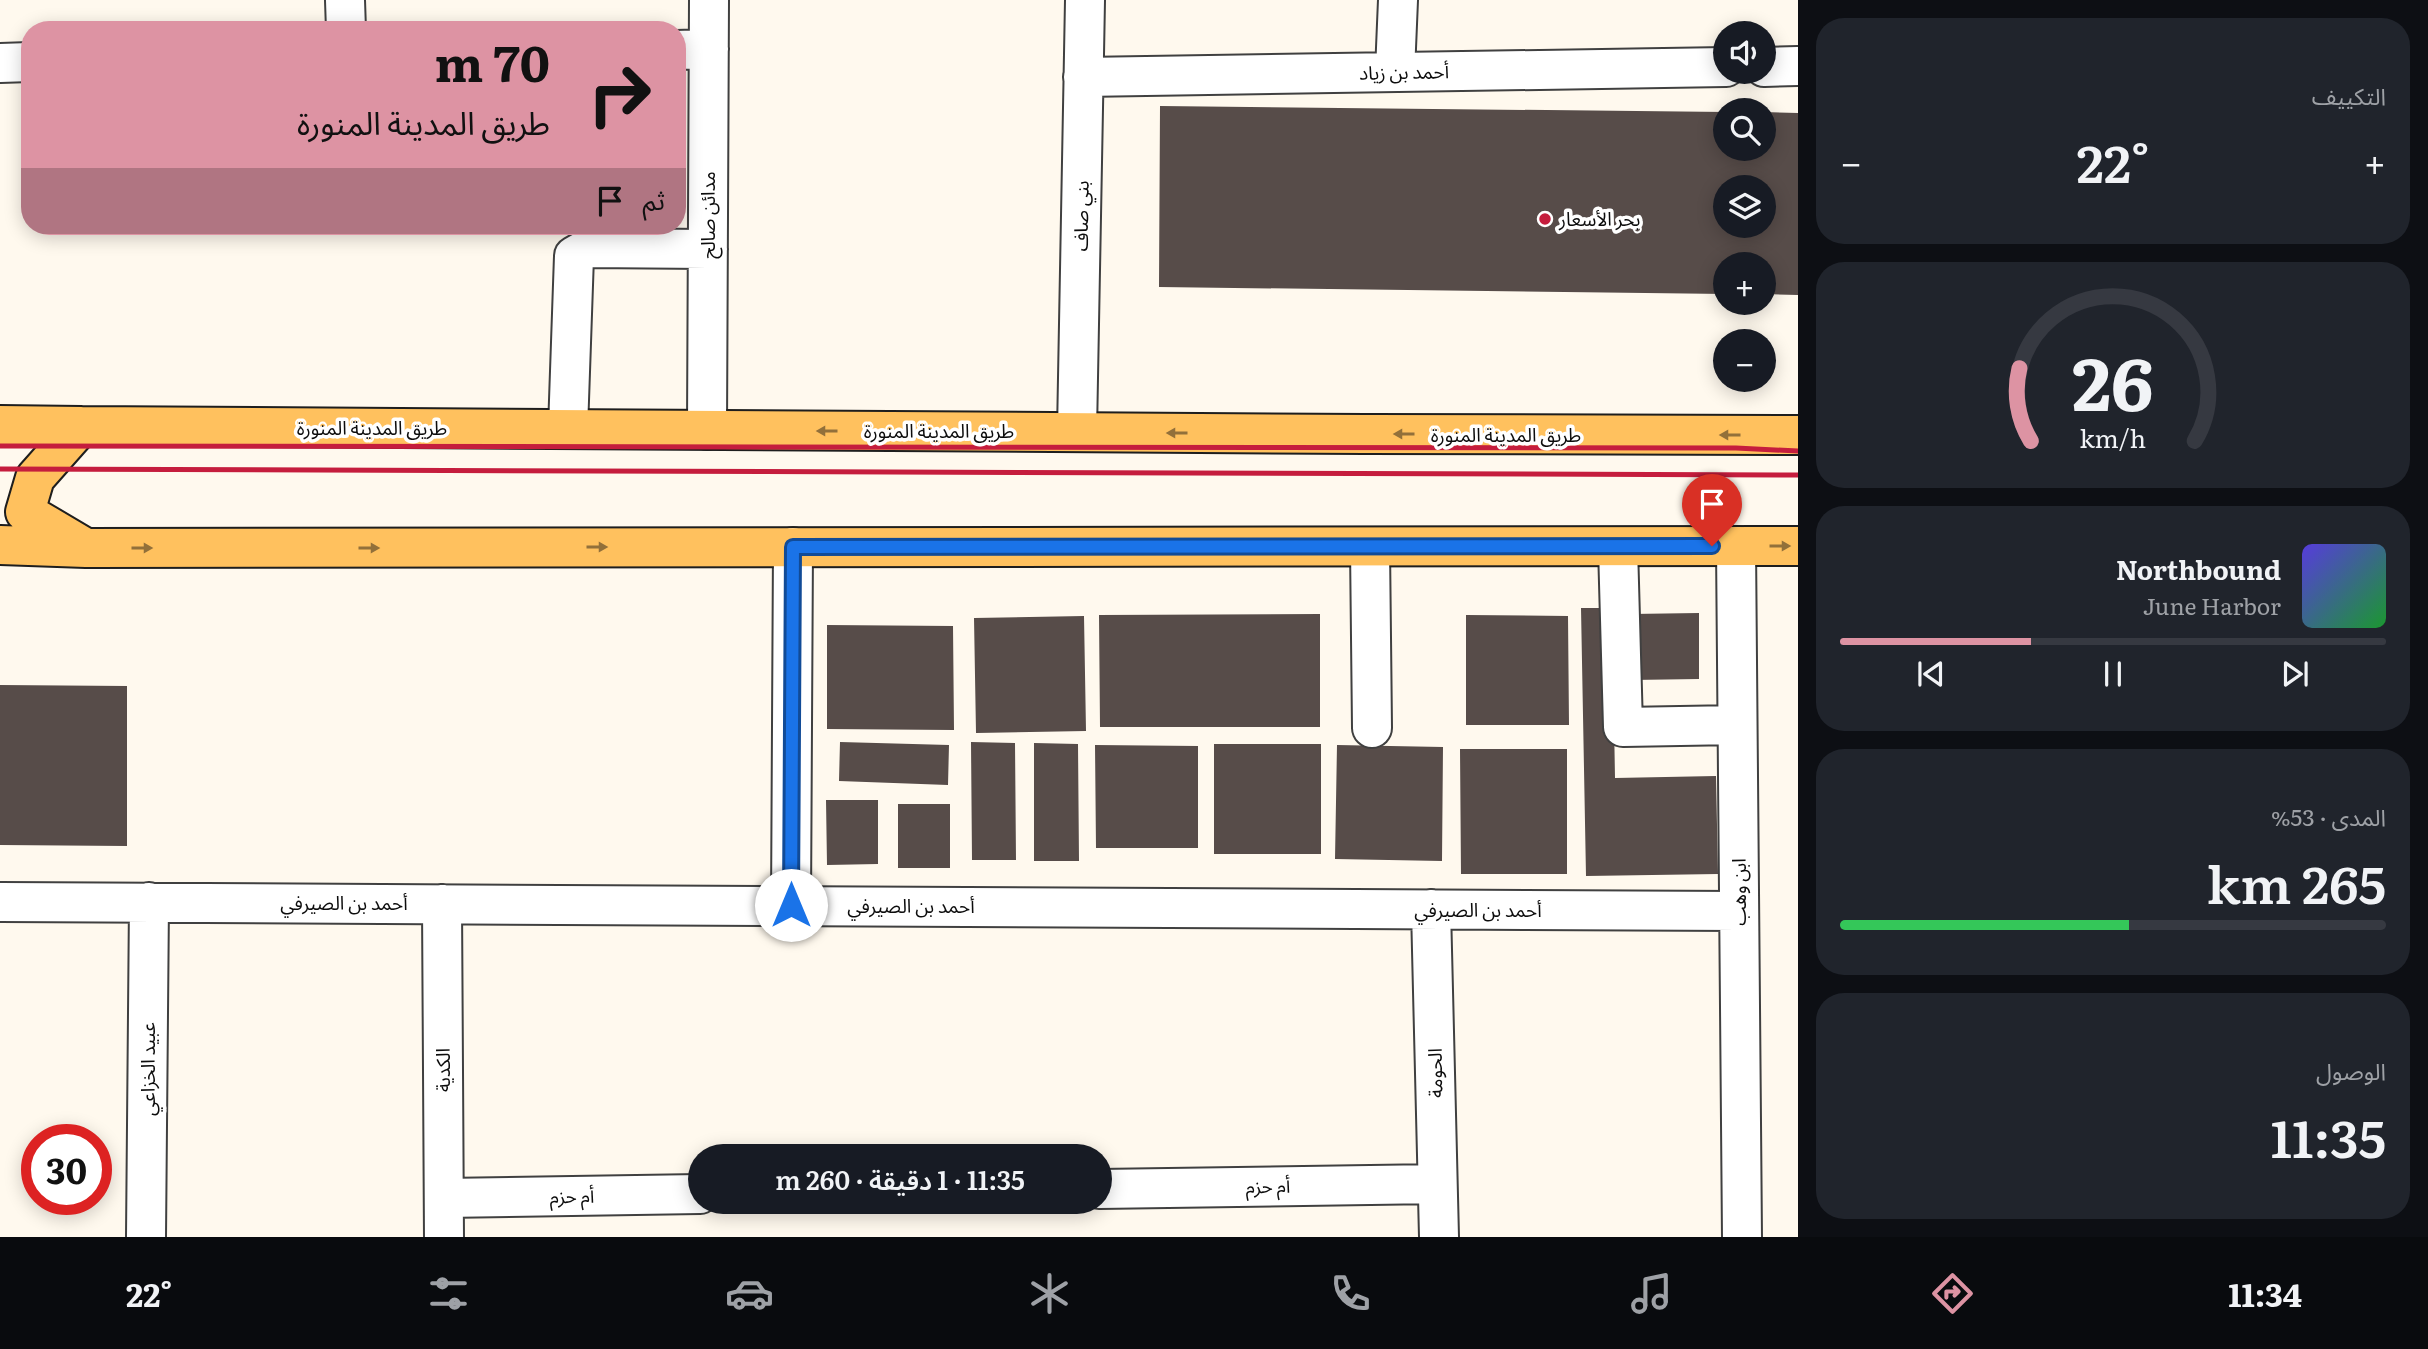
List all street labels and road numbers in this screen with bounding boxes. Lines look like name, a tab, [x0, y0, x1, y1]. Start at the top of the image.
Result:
street label: أحمد بن زياد	[1359, 56, 1449, 86]
street label: مدائن صالح	[693, 171, 723, 259]
street label: بني صاف	[1065, 180, 1097, 252]
street label: طريق المدينة المنورة	[297, 413, 447, 441]
street label: طريق المدينة المنورة	[864, 416, 1014, 444]
street label: طريق المدينة المنورة	[1431, 420, 1581, 448]
street label: ابن وهب	[1724, 858, 1752, 926]
street label: أحمد بن الصيرفي	[280, 888, 408, 918]
street label: أحمد بن الصيرفي	[847, 891, 975, 921]
street label: أحمد بن الصيرفي	[1414, 895, 1542, 925]
street label: عبيد الخزاعي	[133, 1022, 163, 1116]
street label: الكدية	[428, 1048, 456, 1092]
street label: الحومة	[1420, 1048, 1448, 1098]
street label: أم حزم	[1245, 1171, 1291, 1201]
street label: أم حزم	[549, 1181, 595, 1211]

